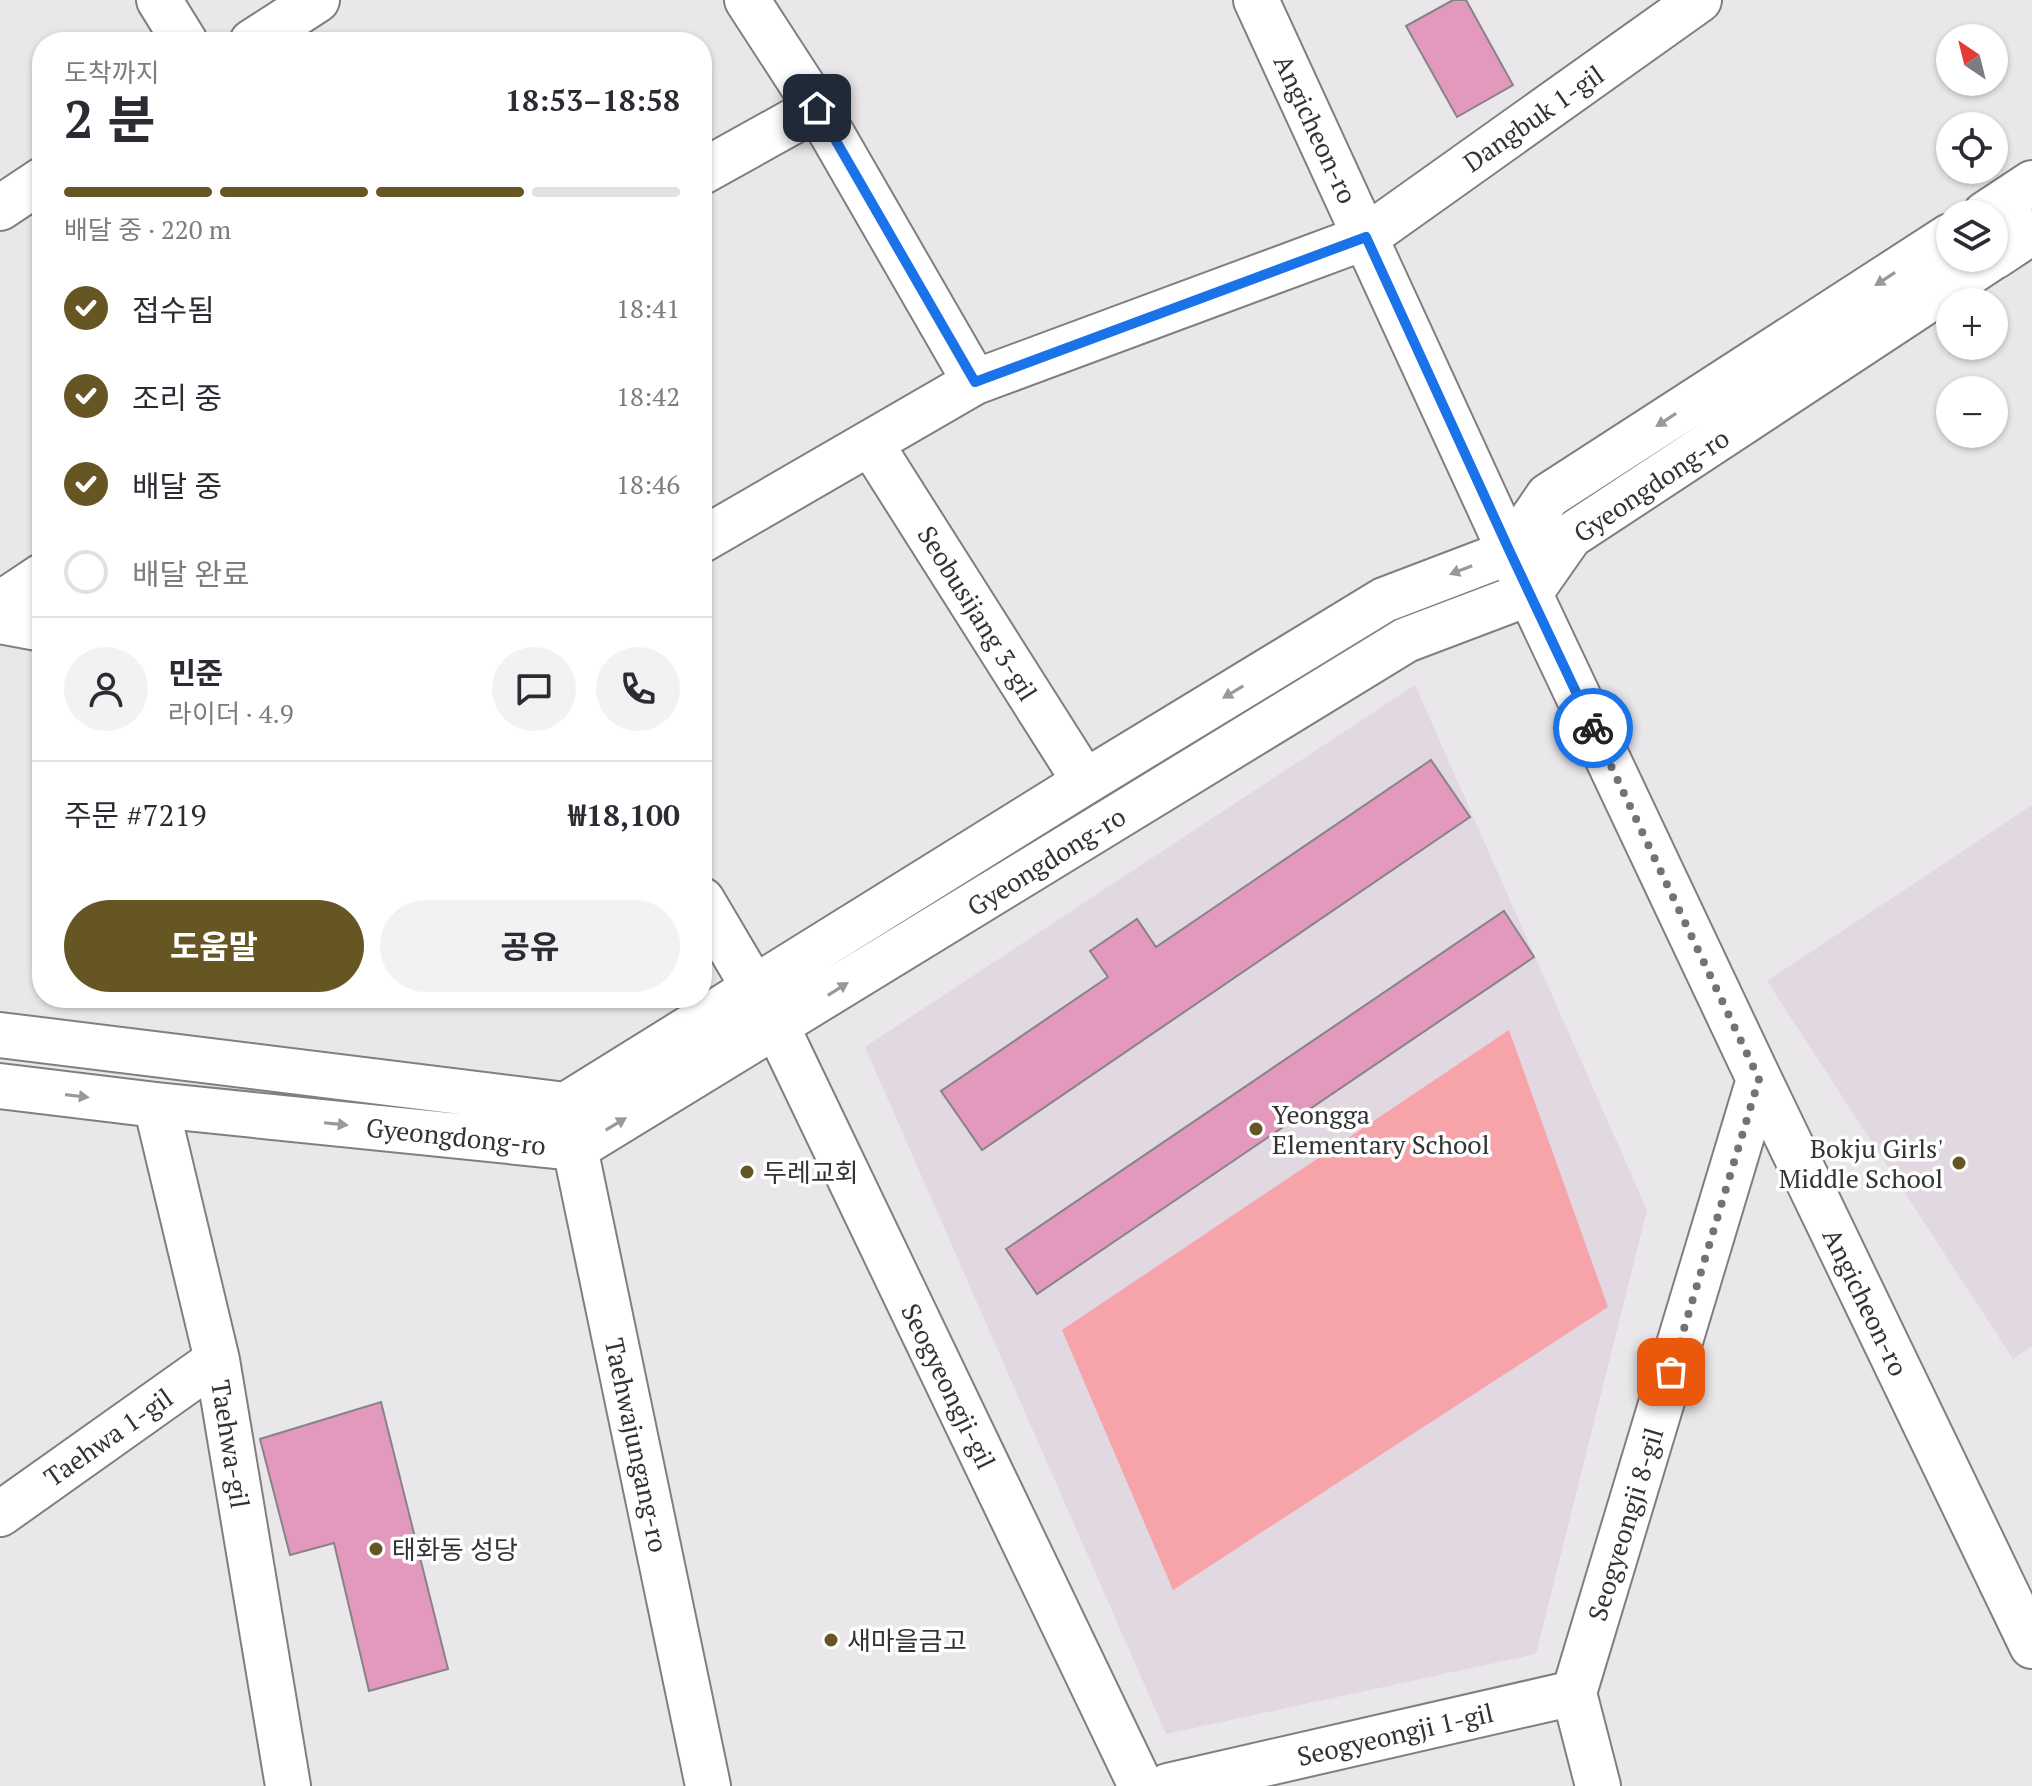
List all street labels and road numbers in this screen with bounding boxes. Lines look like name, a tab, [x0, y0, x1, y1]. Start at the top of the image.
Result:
street label: Angicheon-ro	[1267, 49, 1365, 209]
street label: Dangbuk 1-gil	[1456, 57, 1610, 179]
street label: Gyeongdong-ro	[1567, 420, 1735, 550]
street label: Seobusijang 3-gil	[911, 519, 1045, 707]
street label: Gyeongdong-ro	[960, 799, 1132, 923]
street label: Gyeongdong-ro	[364, 1110, 548, 1162]
street label: Angicheon-ro	[1816, 1222, 1916, 1382]
street label: Seogyeongji-gil	[894, 1298, 1004, 1474]
street label: Taehwajungang-ro	[598, 1335, 676, 1555]
street label: Taehwa-gil	[204, 1378, 258, 1510]
street label: Taehwa 1-gil	[37, 1380, 179, 1494]
street label: Seogyeongji 8-gil	[1579, 1423, 1671, 1625]
street label: Seogyeongji 1-gil	[1294, 1695, 1496, 1773]

